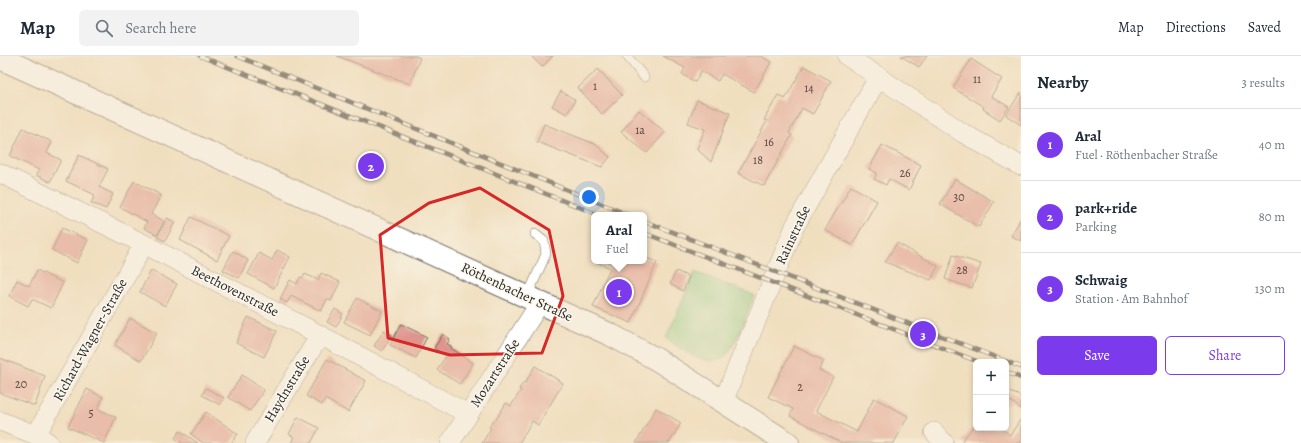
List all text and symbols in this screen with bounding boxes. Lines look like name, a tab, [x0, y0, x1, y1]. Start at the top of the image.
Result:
search box	[79, 10, 359, 46]
text: Map	[20, 15, 55, 41]
icon: search	[93, 17, 115, 39]
text: Search here	[125, 18, 197, 38]
text: Map	[1118, 18, 1144, 37]
text: Directions	[1166, 18, 1226, 37]
text: Saved	[1248, 18, 1281, 37]
house number: 11	[973, 71, 981, 87]
text: Nearby	[1037, 71, 1088, 94]
text: 3 results	[1241, 74, 1285, 91]
house number: 1	[593, 78, 597, 94]
house number: 14	[804, 80, 814, 96]
house number: 1a	[635, 122, 645, 138]
text: Aral	[1075, 126, 1101, 146]
house number: 16	[764, 134, 774, 150]
text: 1	[1048, 136, 1052, 153]
text: 40 m	[1259, 136, 1285, 153]
text: Fuel · Röthenbacher Straße	[1075, 146, 1218, 163]
pin: 2	[358, 151, 384, 181]
house number: 18	[753, 152, 763, 168]
house number: 26	[899, 165, 911, 181]
your location	[579, 187, 599, 207]
house number: 30	[953, 189, 965, 205]
text: park+ride	[1075, 198, 1137, 218]
street label: Rainstraße	[771, 202, 815, 268]
text: 2	[1047, 208, 1053, 225]
text: 80 m	[1258, 208, 1285, 225]
popup	[591, 212, 647, 264]
text: Parking	[1075, 218, 1117, 235]
text: Aral	[606, 220, 632, 240]
text: Fuel	[606, 240, 629, 257]
street label: Röthenbacher Straße	[458, 258, 576, 326]
street label: Beethovenstraße	[188, 261, 282, 321]
house number: 28	[956, 262, 968, 278]
text: Schwaig	[1075, 270, 1127, 290]
street label: Richard-Wagner-Straße	[48, 275, 132, 405]
pin: 1	[606, 277, 632, 307]
text: 3	[1047, 280, 1053, 297]
text: 130 m	[1255, 280, 1285, 297]
text: Station · Am Bahnhof	[1075, 290, 1188, 307]
pin: 3	[910, 319, 936, 349]
street label: Mozartstraße	[466, 335, 524, 411]
button: Save	[1037, 336, 1157, 375]
button: Share	[1165, 336, 1285, 375]
street label: Haydnstraße	[260, 352, 314, 426]
map controls	[973, 359, 1009, 431]
button: +	[973, 359, 1009, 395]
house number: 20	[15, 376, 27, 392]
house number: 2	[797, 379, 803, 395]
button: −	[973, 395, 1009, 431]
house number: 5	[88, 405, 94, 421]

